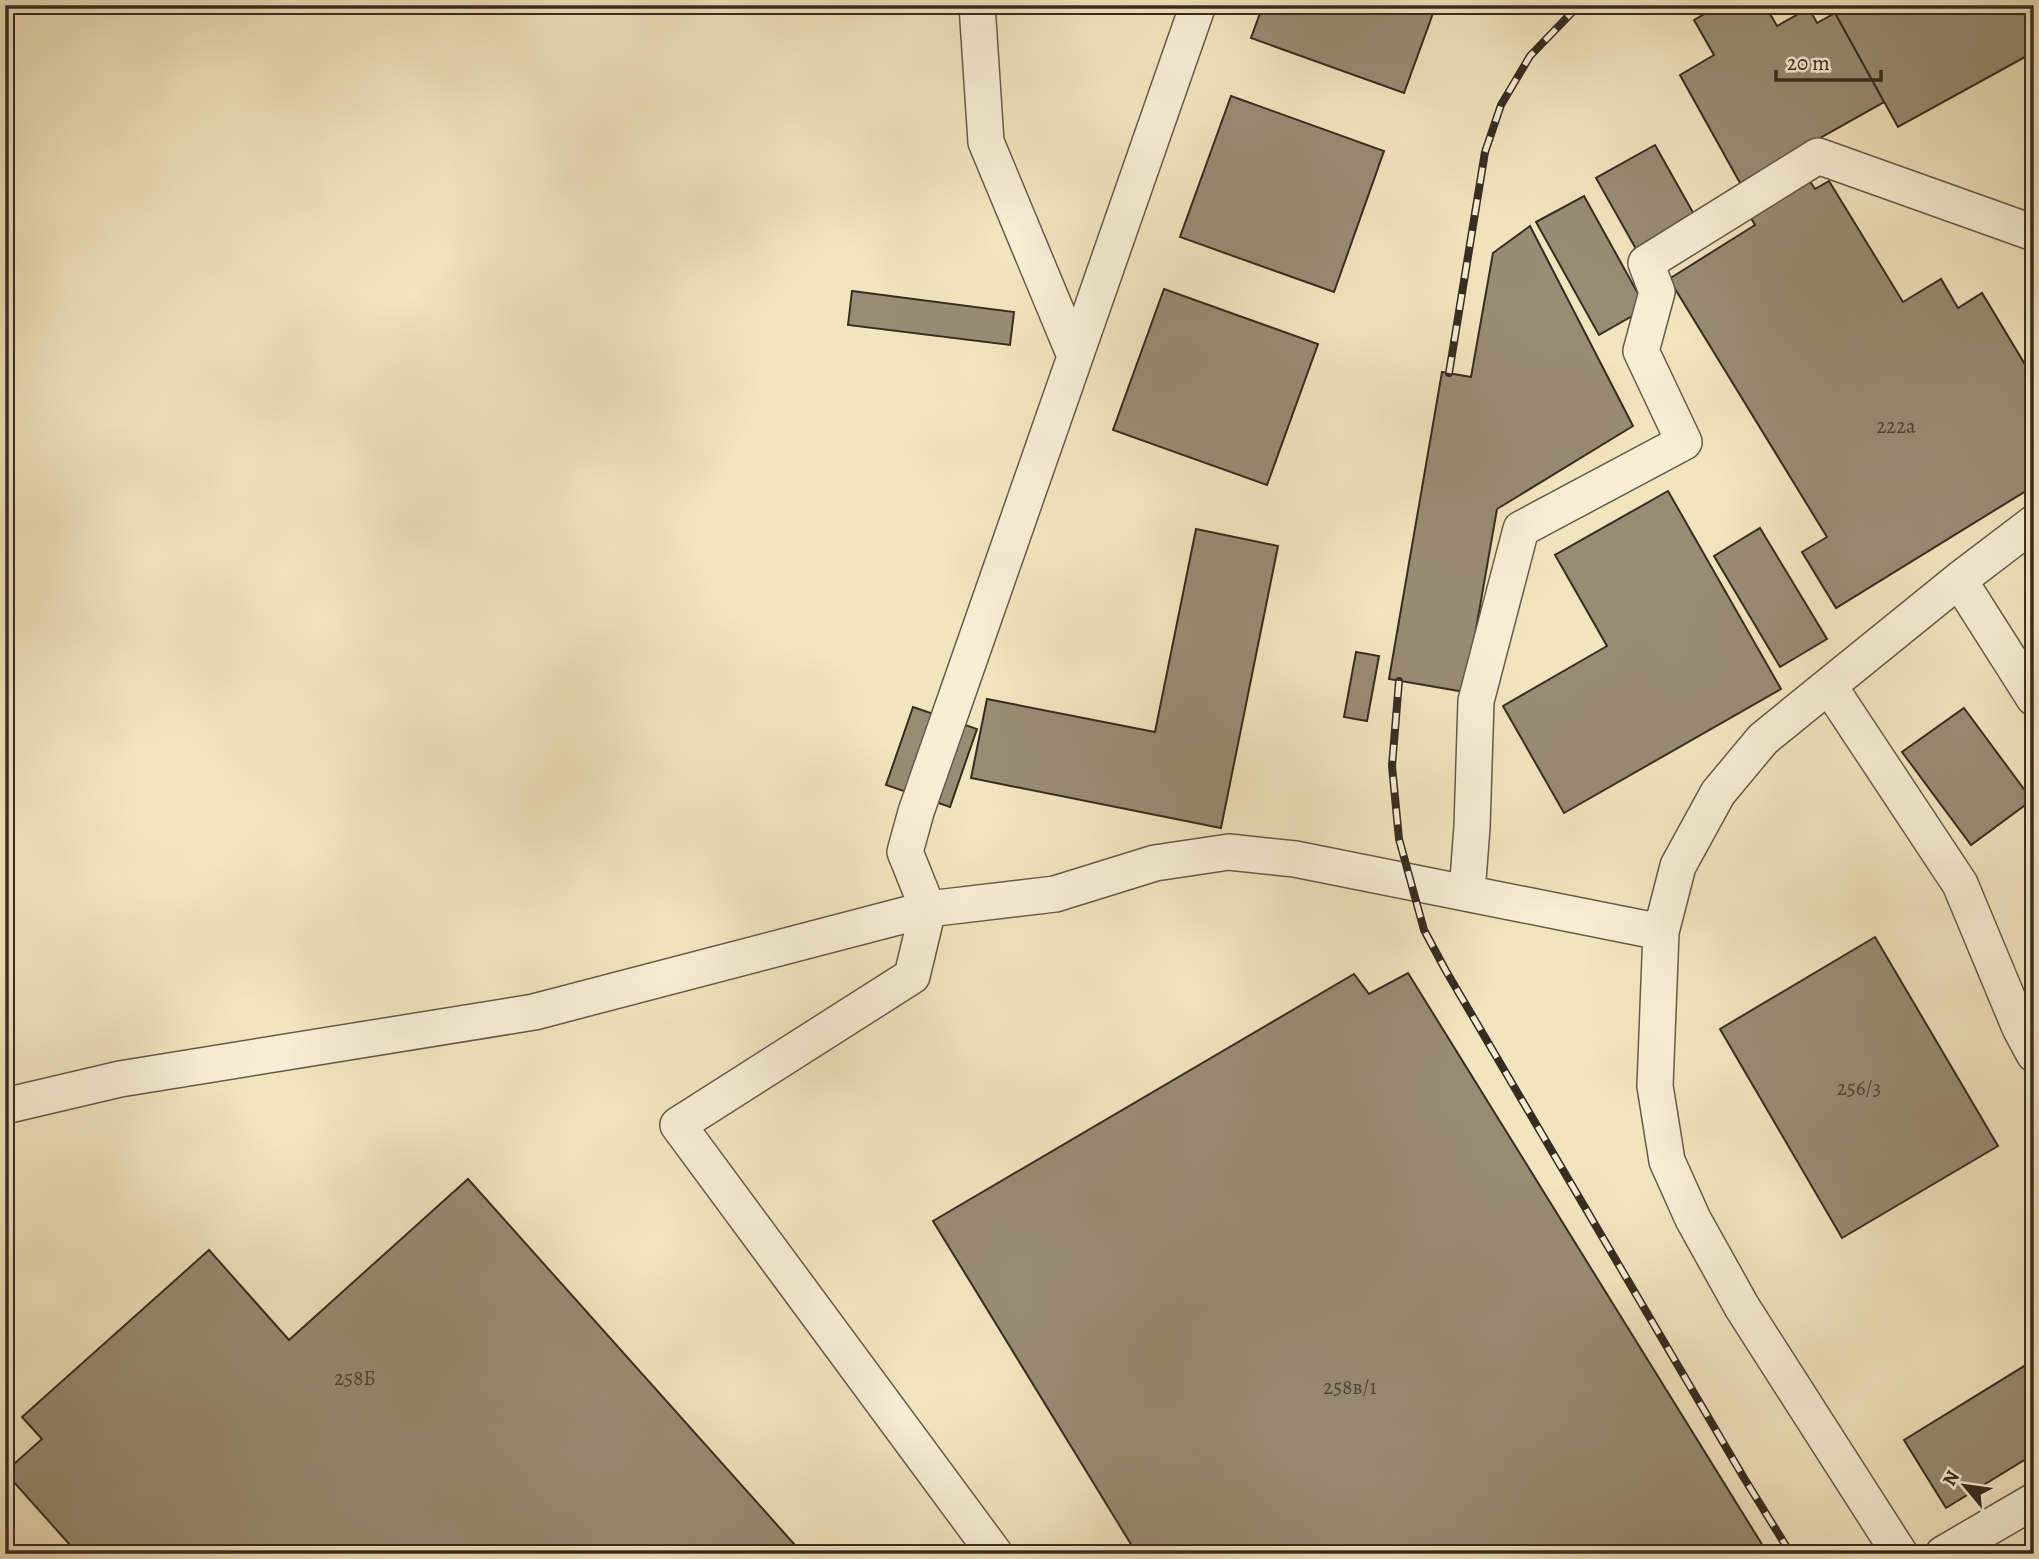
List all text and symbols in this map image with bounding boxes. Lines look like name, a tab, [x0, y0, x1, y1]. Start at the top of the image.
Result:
scale bar	[1776, 38, 1882, 82]
text: 20 m	[1787, 49, 1830, 77]
house number: 222а	[1876, 412, 1916, 440]
house number: 256/3	[1837, 1074, 1881, 1102]
house number: 258Б	[334, 1364, 376, 1392]
house number: 258в/1	[1323, 1373, 1377, 1401]
north arrow	[1930, 1450, 2000, 1520]
text: N	[1936, 1466, 1966, 1491]

